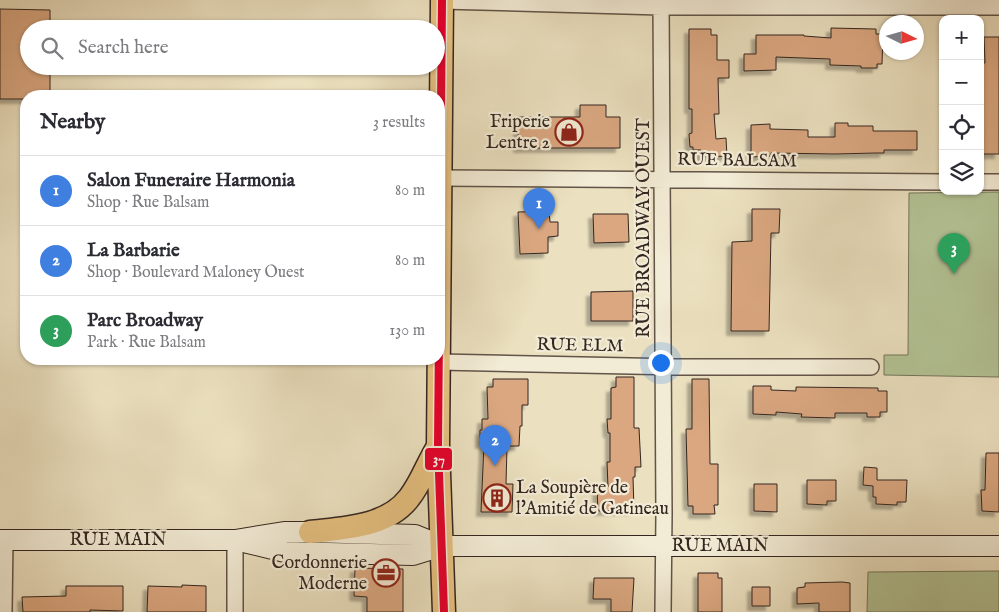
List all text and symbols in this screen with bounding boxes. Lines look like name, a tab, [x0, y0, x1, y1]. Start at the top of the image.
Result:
north arrow	[879, 15, 924, 60]
map controls	[939, 15, 984, 195]
button: +	[939, 15, 984, 60]
search box	[20, 20, 445, 75]
icon: search	[38, 34, 66, 62]
text: Search here	[78, 36, 169, 60]
button: −	[939, 60, 984, 105]
button: locate	[939, 105, 984, 150]
text: Nearby	[40, 109, 105, 136]
place label: Friperie Lentre 2	[486, 111, 550, 155]
text: 3 results	[373, 113, 425, 133]
shop icon: Friperie Lentre 2	[554, 117, 584, 147]
street label: RUE BROADWAY OUEST	[633, 118, 656, 338]
street label: RUE BALSAM	[677, 148, 797, 174]
button: layers	[939, 150, 984, 195]
text: Salon Funeraire Harmonia	[87, 169, 295, 193]
text: 1	[53, 181, 59, 201]
text: 80 m	[395, 181, 425, 201]
pin: 1	[523, 188, 555, 229]
text: Shop · Rue Balsam	[87, 193, 209, 213]
pin: 3	[938, 233, 970, 274]
text: La Barbarie	[87, 239, 180, 263]
text: 2	[52, 251, 60, 271]
text: 80 m	[395, 251, 425, 271]
text: Shop · Boulevard Maloney Ouest	[87, 263, 305, 283]
text: Parc Broadway	[87, 309, 203, 333]
text: 3	[53, 321, 59, 341]
text: 130 m	[389, 321, 425, 341]
text: Park · Rue Balsam	[87, 333, 206, 353]
street label: RUE ELM	[536, 334, 624, 358]
your location	[648, 350, 674, 376]
pin: 2	[479, 425, 511, 466]
line badge: 37	[424, 447, 453, 471]
text: 37	[433, 451, 445, 469]
place label: La Soupière de l'Amitié de Gatineau	[516, 477, 669, 521]
building icon: La Soupière de l'Amitié de Gatineau	[482, 483, 512, 513]
street label: RUE MAIN	[69, 529, 167, 552]
street label: RUE MAIN	[671, 535, 769, 558]
place label: Cordonnerie Moderne	[272, 552, 367, 596]
office icon: Cordonnerie Moderne	[371, 558, 401, 588]

